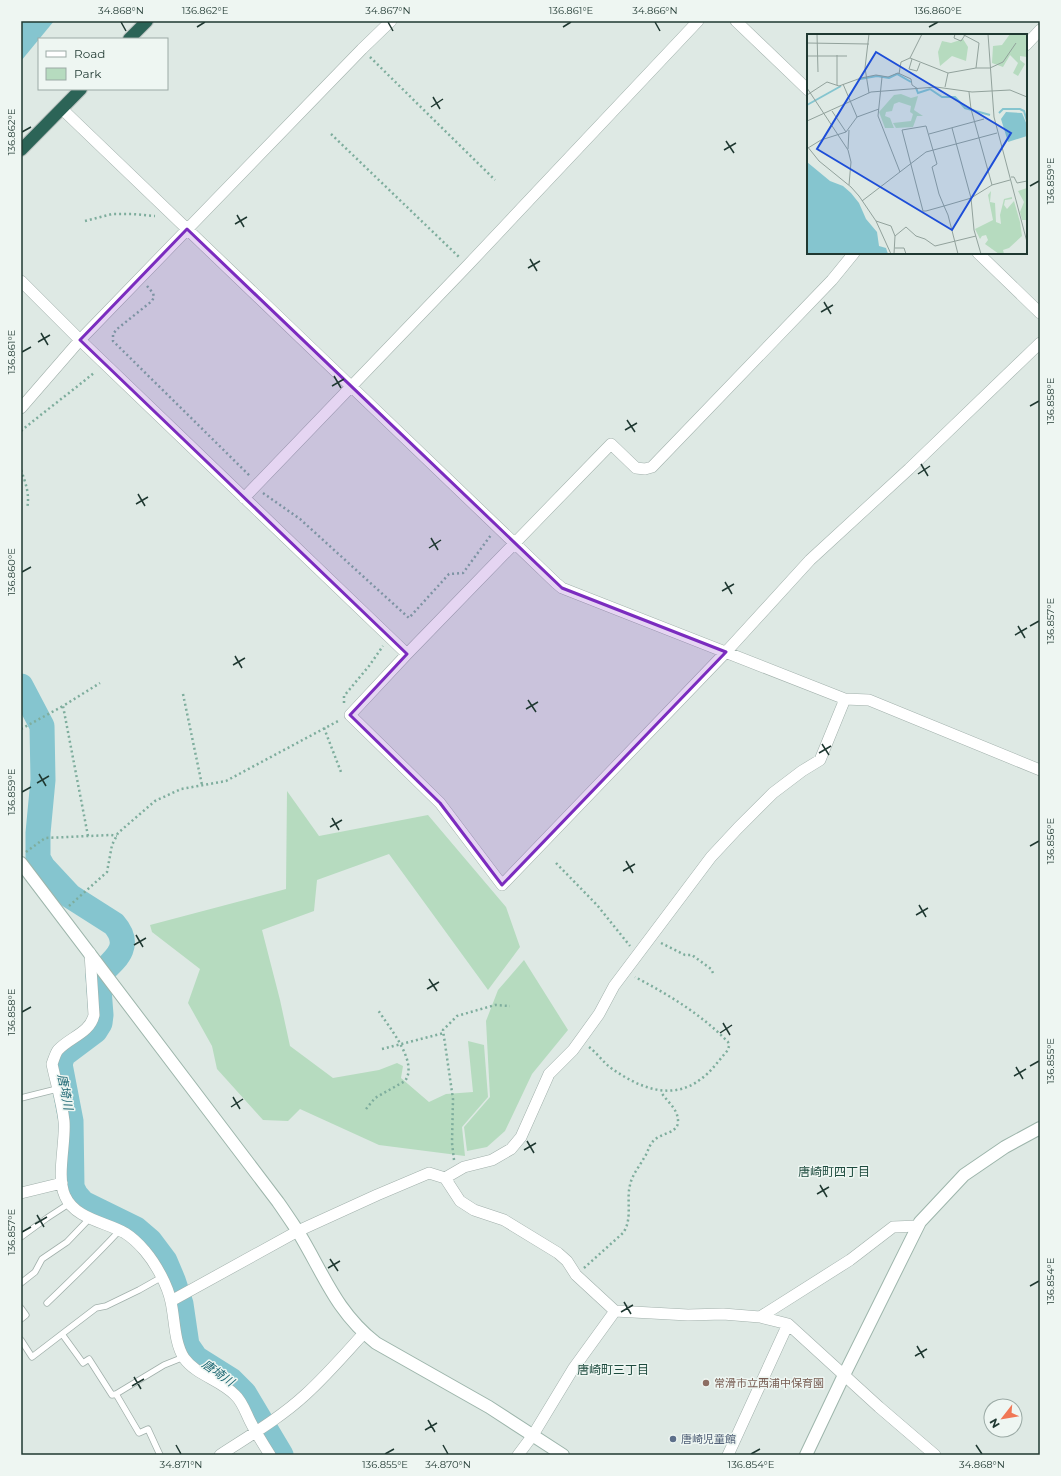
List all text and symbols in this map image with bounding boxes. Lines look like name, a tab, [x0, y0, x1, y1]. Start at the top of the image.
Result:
text: 34.868°N	[98, 4, 144, 17]
text: 136.862°E	[182, 4, 229, 17]
text: 34.867°N	[365, 4, 411, 17]
text: 136.861°E	[549, 4, 594, 17]
text: 34.866°N	[632, 4, 678, 17]
text: 136.860°E	[914, 4, 962, 17]
inset map	[807, 34, 1027, 254]
legend	[38, 38, 168, 90]
text: Road	[74, 46, 105, 61]
text: Park	[74, 66, 102, 81]
text: 136.862°E	[5, 108, 18, 155]
text: 136.859°E	[1044, 157, 1057, 204]
text: 136.861°E	[5, 329, 18, 374]
text: 136.858°E	[1044, 377, 1057, 424]
text: 136.860°E	[5, 548, 18, 596]
text: 136.857°E	[1044, 598, 1057, 644]
text: 136.859°E	[5, 768, 18, 815]
text: 136.856°E	[1044, 817, 1057, 864]
text: 136.858°E	[5, 988, 18, 1035]
text: 136.855°E	[1044, 1038, 1057, 1084]
water label: 唐埼川	[55, 1073, 77, 1113]
district label: 唐崎町四丁目	[798, 1164, 870, 1179]
text: 136.857°E	[5, 1209, 18, 1255]
text: 136.854°E	[1044, 1257, 1057, 1304]
water label: 唐埼川	[199, 1356, 239, 1390]
district label: 唐崎町三丁目	[577, 1362, 649, 1377]
place label: 常滑市立西浦中保育園	[714, 1376, 824, 1390]
marker: 常滑市立西浦中保育園	[701, 1378, 711, 1388]
north arrow	[983, 1398, 1023, 1438]
text: N	[986, 1416, 1003, 1431]
place label: 唐崎児童館	[681, 1432, 736, 1446]
marker: 唐崎児童館	[668, 1434, 678, 1444]
text: 34.871°N	[160, 1458, 202, 1471]
text: 136.855°E	[362, 1458, 408, 1471]
text: 34.870°N	[425, 1458, 471, 1471]
text: 136.854°E	[728, 1458, 775, 1471]
text: 34.868°N	[959, 1458, 1005, 1471]

